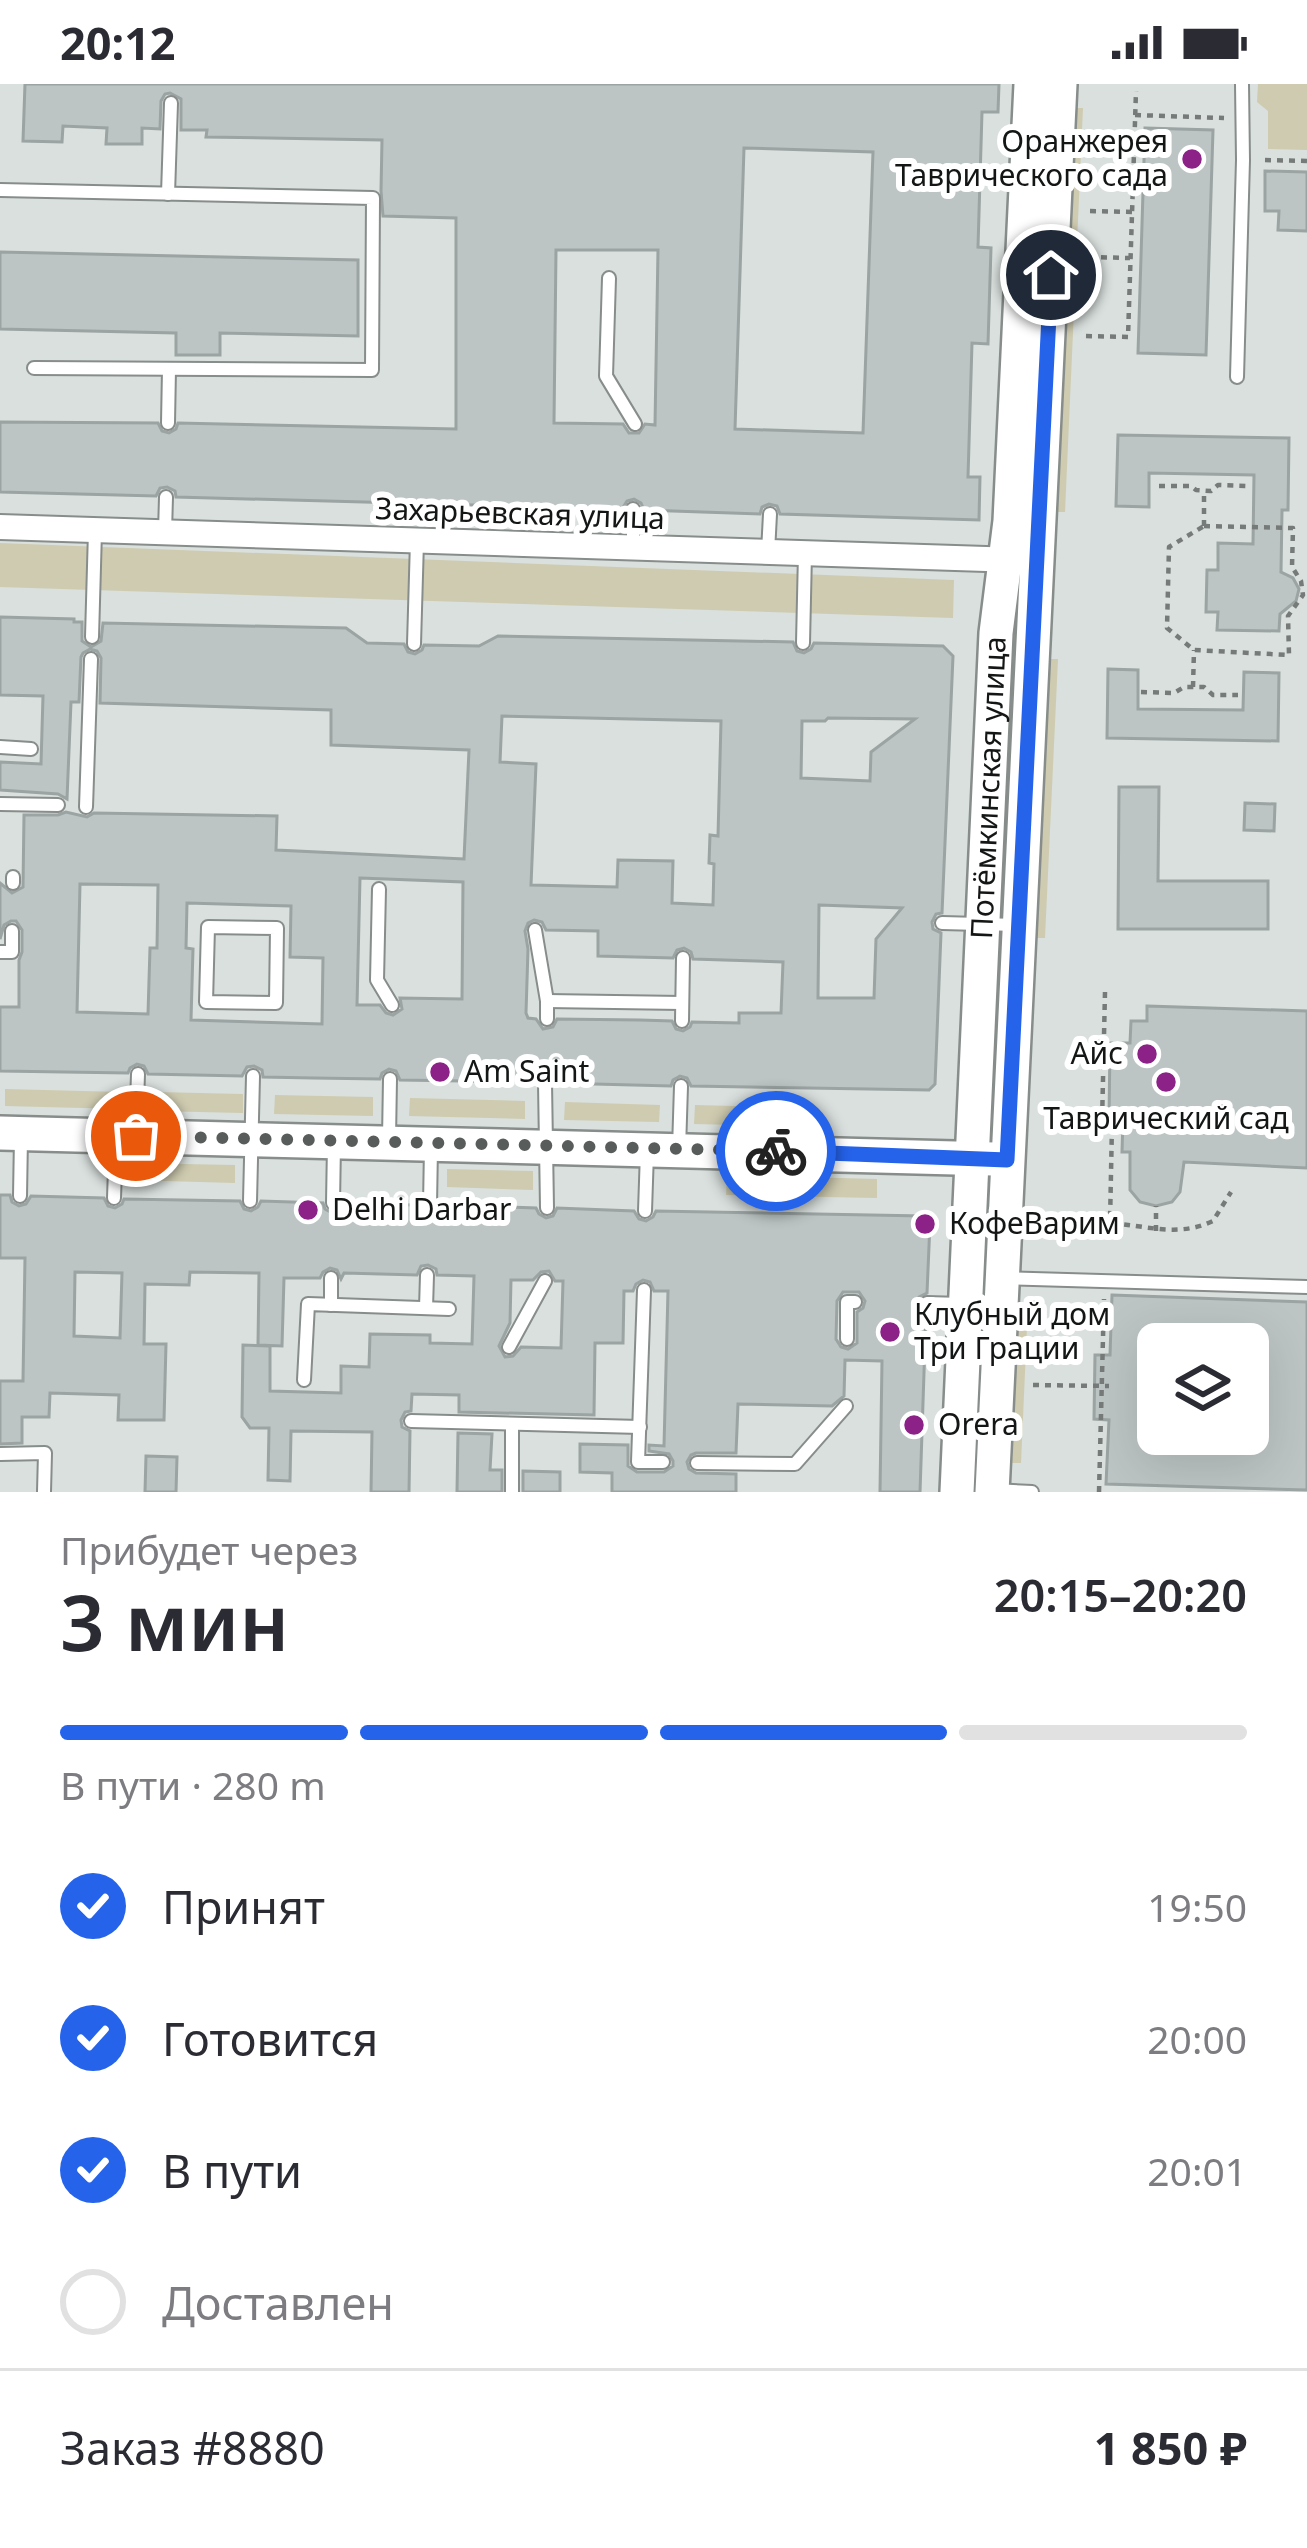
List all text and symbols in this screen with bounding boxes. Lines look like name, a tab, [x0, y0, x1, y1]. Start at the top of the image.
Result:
text: 20:12	[60, 12, 176, 73]
place label: Оранжерея Таврического сада	[895, 120, 1168, 195]
marker: Оранжерея Таврического сада	[1179, 146, 1205, 172]
pin	[1000, 224, 1102, 326]
icon: home	[1018, 242, 1084, 308]
street label: Захарьевская улица	[375, 487, 666, 538]
street label: Потёмкинская улица	[960, 635, 1015, 940]
place label: Айс	[1070, 1032, 1123, 1073]
marker: Айс	[1134, 1041, 1160, 1067]
place label: Am Saint	[464, 1050, 590, 1091]
marker: Am Saint	[427, 1059, 453, 1085]
marker: Таврический сад	[1153, 1069, 1179, 1095]
pin	[85, 1085, 187, 1187]
courier	[716, 1091, 836, 1211]
place label: Таврический сад	[1043, 1097, 1289, 1138]
icon: bag	[103, 1103, 169, 1169]
icon: bike	[743, 1118, 809, 1184]
place label: Delhi Darbar	[332, 1188, 511, 1229]
marker: Delhi Darbar	[295, 1197, 321, 1223]
place label: КофеВарим	[949, 1202, 1120, 1243]
marker: КофеВарим	[912, 1211, 938, 1237]
place label: Клубный дом Три Грации	[914, 1293, 1110, 1368]
marker: Клубный дом Три Грации	[877, 1319, 903, 1345]
map controls	[1137, 1323, 1269, 1455]
button: layers	[1137, 1323, 1269, 1455]
place label: Orera	[938, 1403, 1019, 1444]
marker: Orera	[901, 1412, 927, 1438]
text: Прибудет через	[60, 1523, 358, 1576]
text: 20:15–20:20	[994, 1564, 1247, 1625]
text: 3 мин	[60, 1568, 289, 1674]
text: В пути · 280 m	[60, 1758, 326, 1811]
icon: check	[60, 1873, 126, 1939]
text: Принят	[162, 1876, 325, 1937]
text: 19:50	[1147, 1880, 1247, 1933]
icon: check	[60, 2005, 126, 2071]
text: Готовится	[162, 2008, 378, 2069]
text: 20:00	[1147, 2012, 1247, 2065]
icon: check	[60, 2137, 126, 2203]
text: В пути	[162, 2140, 302, 2201]
text: 20:01	[1147, 2144, 1247, 2197]
text: Доставлен	[162, 2272, 394, 2333]
text: Заказ #8880	[60, 2417, 325, 2478]
text: 1 850 ₽	[1094, 2417, 1247, 2478]

